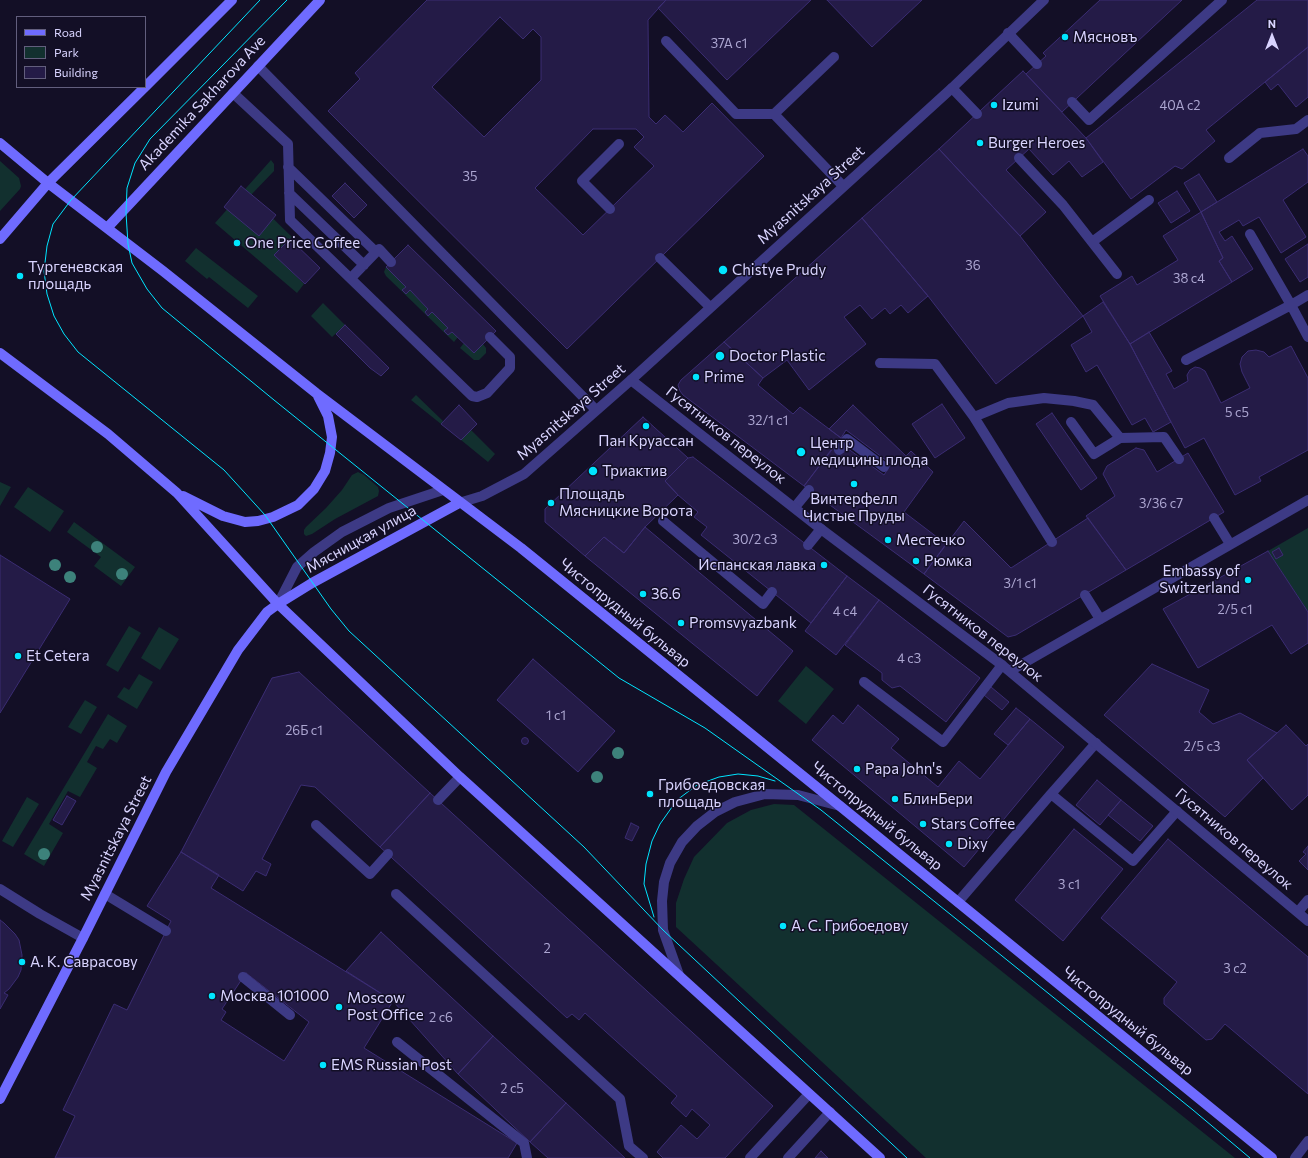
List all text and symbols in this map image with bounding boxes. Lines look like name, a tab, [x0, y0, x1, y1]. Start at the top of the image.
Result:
legend	[16, 16, 146, 88]
north arrow	[1252, 16, 1292, 56]
text: N	[1268, 17, 1276, 30]
text: Road	[54, 25, 82, 39]
place label: Мясновъ	[1073, 28, 1137, 46]
street label: Akademika Sakharova Ave	[135, 32, 269, 174]
marker: Мясновъ	[1060, 32, 1070, 42]
house number: 37А с1	[711, 36, 747, 52]
text: Park	[54, 45, 79, 59]
text: Building	[54, 65, 98, 79]
place label: Izumi	[1002, 96, 1039, 114]
house number: 40А с2	[1159, 98, 1201, 114]
marker: Izumi	[989, 100, 999, 110]
place label: Burger Heroes	[988, 134, 1085, 152]
marker: Burger Heroes	[975, 138, 985, 148]
street label: Myasnitskaya Street	[754, 142, 868, 248]
house number: 35	[463, 169, 477, 185]
place label: One Price Coffee	[245, 234, 360, 252]
marker: One Price Coffee	[232, 238, 242, 248]
place label: Тургеневская площадь	[28, 258, 123, 293]
house number: 36	[965, 258, 981, 274]
place label: Chistye Prudy	[732, 261, 826, 279]
marker: Chistye Prudy	[717, 264, 729, 276]
marker: Тургеневская площадь	[15, 271, 25, 281]
house number: 38 с4	[1173, 271, 1205, 287]
place label: Doctor Plastic	[729, 347, 826, 365]
marker: Doctor Plastic	[714, 350, 726, 362]
street label: Myasnitskaya Street	[513, 360, 629, 464]
place label: Prime	[704, 368, 744, 386]
marker: Prime	[691, 372, 701, 382]
street label: Гусятников переулок	[662, 382, 790, 488]
house number: 5 с5	[1225, 405, 1249, 421]
house number: 32/1 с1	[748, 413, 788, 429]
marker: Пан Круассан	[641, 421, 651, 431]
place label: Пан Круассан	[598, 432, 694, 450]
place label: Центр медицины плода	[810, 434, 928, 469]
marker: Центр медицины плода	[795, 446, 807, 458]
place label: Триактив	[602, 462, 667, 480]
marker: Триактив	[587, 465, 599, 477]
marker: Винтерфелл Чистые Пруды	[849, 479, 859, 489]
place label: Площадь Мясницкие Ворота	[559, 485, 693, 520]
place label: Винтерфелл Чистые Пруды	[803, 490, 905, 525]
house number: 3/36 с7	[1139, 496, 1183, 512]
marker: Площадь Мясницкие Ворота	[546, 498, 556, 508]
street label: Мясницкая улица	[303, 501, 419, 577]
place label: Местечко	[896, 531, 965, 549]
house number: 30/2 с3	[733, 532, 777, 548]
marker: Местечко	[883, 535, 893, 545]
place label: Рюмка	[924, 552, 972, 570]
street label: Чистопрудный бульвар	[556, 555, 694, 671]
place label: Испанская лавка	[698, 556, 816, 574]
marker: Рюмка	[911, 556, 921, 566]
marker: Испанская лавка	[819, 560, 829, 570]
place label: Embassy of Switzerland	[1159, 562, 1240, 597]
marker: Embassy of Switzerland	[1243, 575, 1253, 585]
house number: 3/1 с1	[1004, 576, 1036, 592]
street label: Гусятников переулок	[919, 580, 1047, 686]
place label: 36.6	[651, 585, 681, 603]
marker: 36.6	[638, 589, 648, 599]
house number: 2/5 с1	[1218, 602, 1252, 618]
house number: 4 с4	[833, 604, 857, 620]
place label: Promsvyazbank	[689, 614, 797, 632]
marker: Promsvyazbank	[676, 618, 686, 628]
place label: Et Cetera	[26, 647, 89, 665]
marker: Et Cetera	[13, 651, 23, 661]
house number: 4 с3	[897, 651, 921, 667]
house number: 1 с1	[546, 708, 566, 724]
house number: 26Б с1	[285, 723, 323, 739]
house number: 2/5 с3	[1184, 739, 1220, 755]
street label: Чистопрудный бульвар	[808, 758, 946, 874]
place label: Papa John's	[865, 760, 942, 778]
marker: Papa John's	[852, 764, 862, 774]
street label: Myasnitskaya Street	[77, 772, 155, 904]
place label: Грибоедовская площадь	[658, 776, 765, 811]
street label: Гусятников переулок	[1172, 785, 1296, 893]
marker: Грибоедовская площадь	[645, 789, 655, 799]
place label: БлинБери	[903, 790, 973, 808]
marker: БлинБери	[890, 794, 900, 804]
place label: Stars Coffee	[931, 815, 1015, 833]
marker: Stars Coffee	[918, 819, 928, 829]
place label: Dixy	[957, 835, 988, 853]
marker: Dixy	[944, 839, 954, 849]
house number: 3 с1	[1058, 877, 1080, 893]
place label: А. С. Грибоедову	[791, 917, 908, 935]
marker: А. С. Грибоедову	[778, 921, 788, 931]
house number: 2	[543, 941, 551, 957]
place label: А. К. Саврасову	[30, 953, 138, 971]
marker: А. К. Саврасову	[17, 957, 27, 967]
house number: 3 с2	[1223, 961, 1247, 977]
street label: Чистопрудный бульвар	[1059, 963, 1197, 1079]
place label: Москва 101000	[220, 987, 329, 1005]
place label: Moscow Post Office	[347, 989, 424, 1024]
marker: Москва 101000	[207, 991, 217, 1001]
marker: Moscow Post Office	[334, 1002, 344, 1012]
house number: 2 с6	[429, 1010, 453, 1026]
place label: EMS Russian Post	[331, 1056, 452, 1074]
marker: EMS Russian Post	[318, 1060, 328, 1070]
house number: 2 с5	[500, 1081, 524, 1097]

